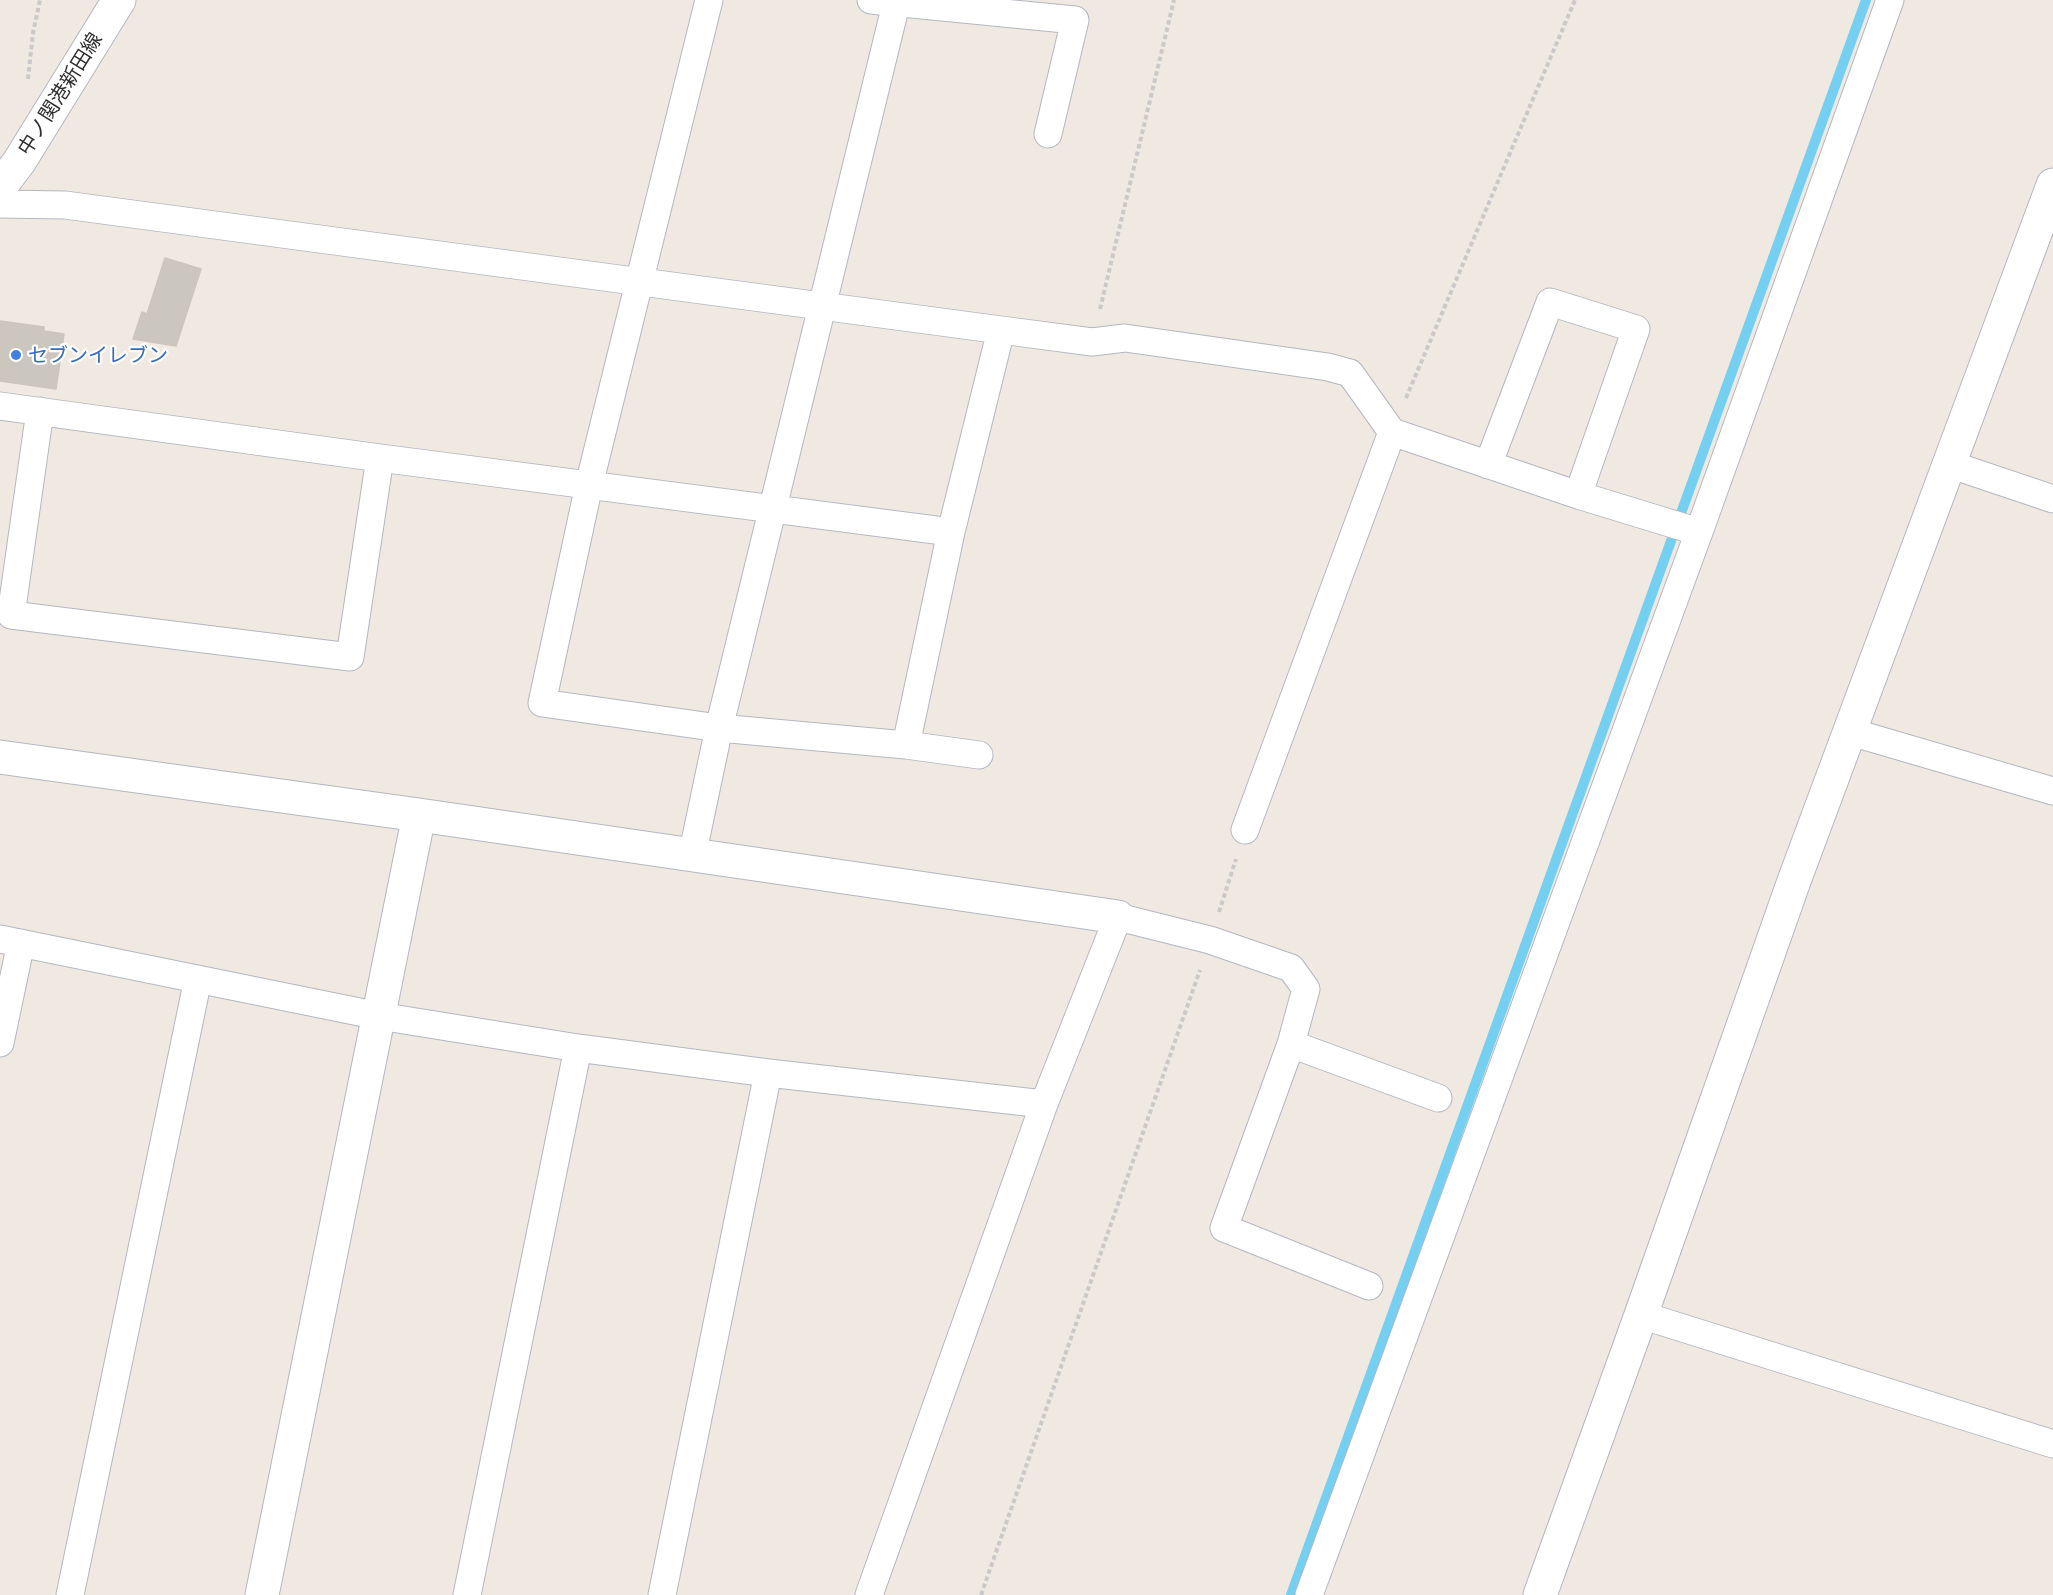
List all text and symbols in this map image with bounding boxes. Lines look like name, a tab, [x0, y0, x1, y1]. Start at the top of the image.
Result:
street label: 中ノ関港新田線	[13, 28, 107, 160]
place label: セブンイレブン	[28, 343, 168, 367]
marker: セブンイレブン	[9, 348, 23, 362]

